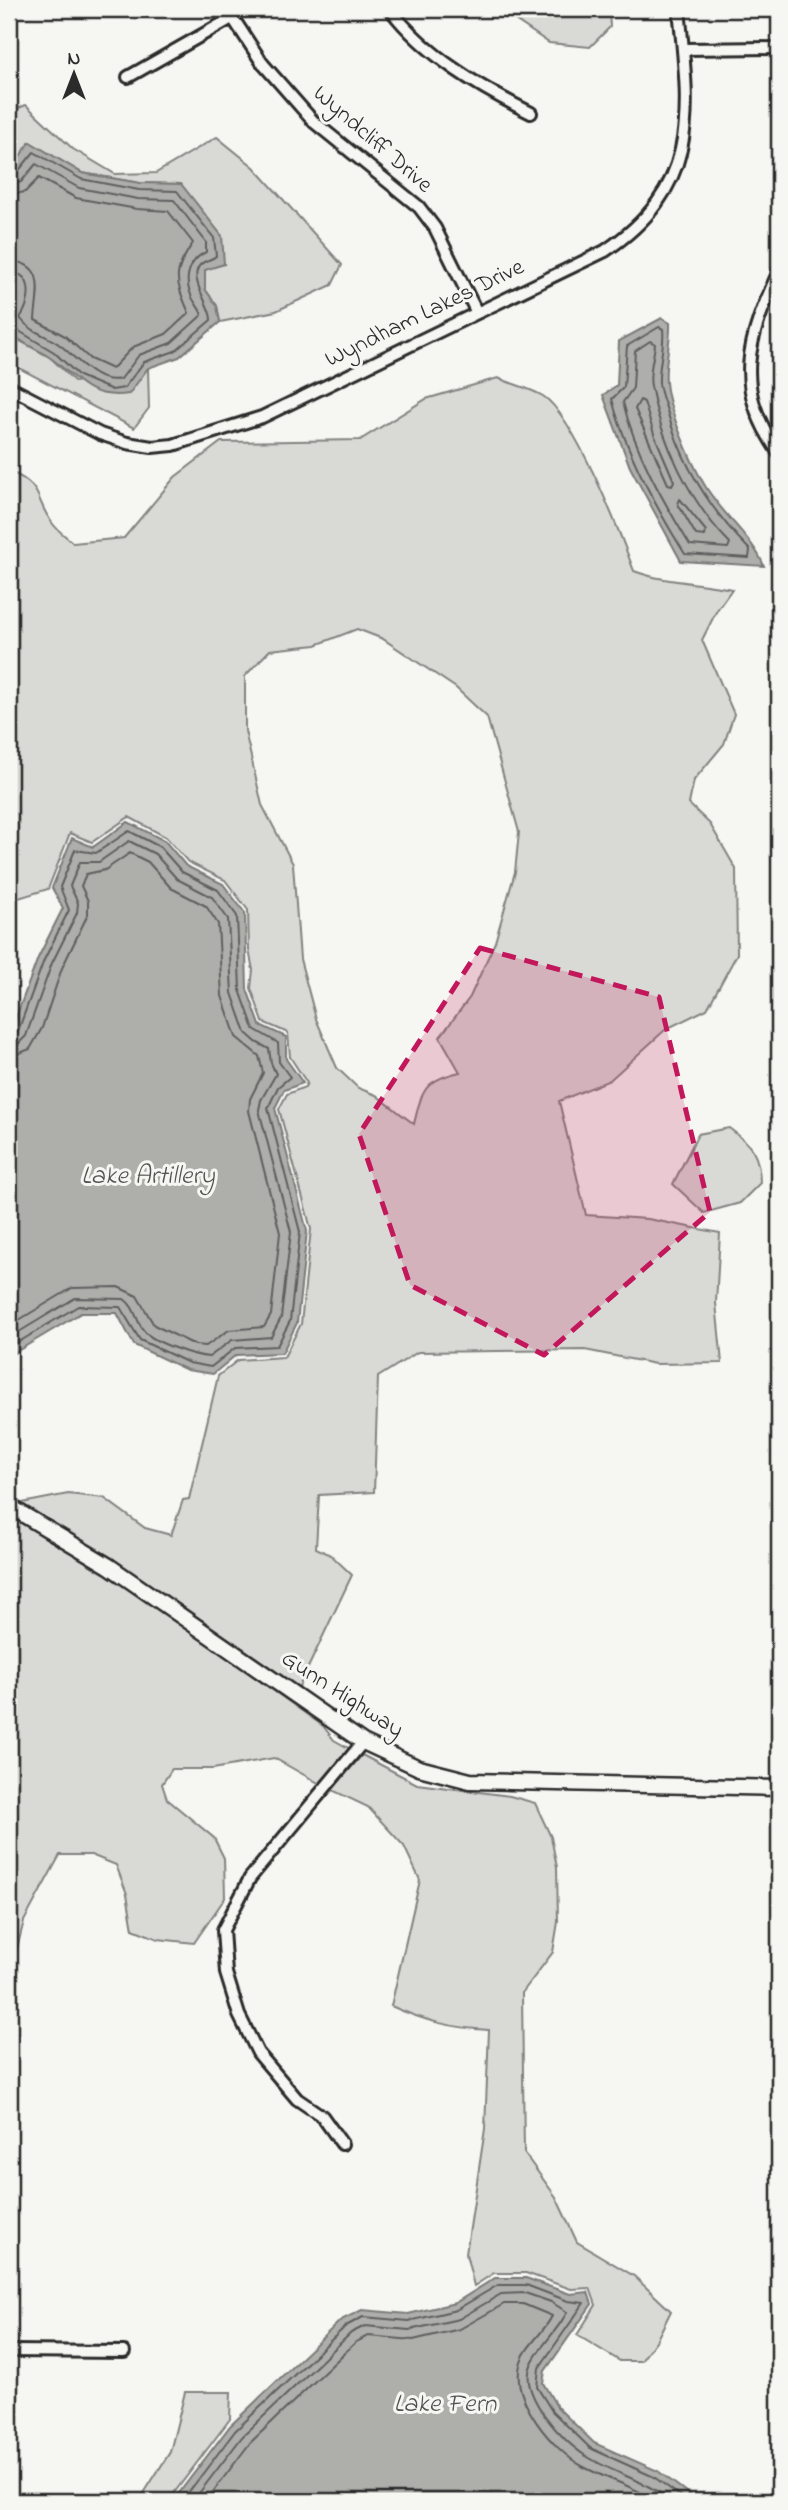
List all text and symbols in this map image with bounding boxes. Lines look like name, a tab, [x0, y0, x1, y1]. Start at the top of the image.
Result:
north arrow	[38, 38, 108, 108]
text: N	[68, 46, 81, 73]
street label: Wyndcliff Drive	[303, 78, 440, 203]
street label: Wyndham Lakes Drive	[320, 250, 531, 378]
water label: Lake Artillery	[81, 1158, 215, 1196]
street label: Gunn Highway	[273, 1642, 410, 1749]
water label: Lake Fern	[394, 2386, 497, 2424]

